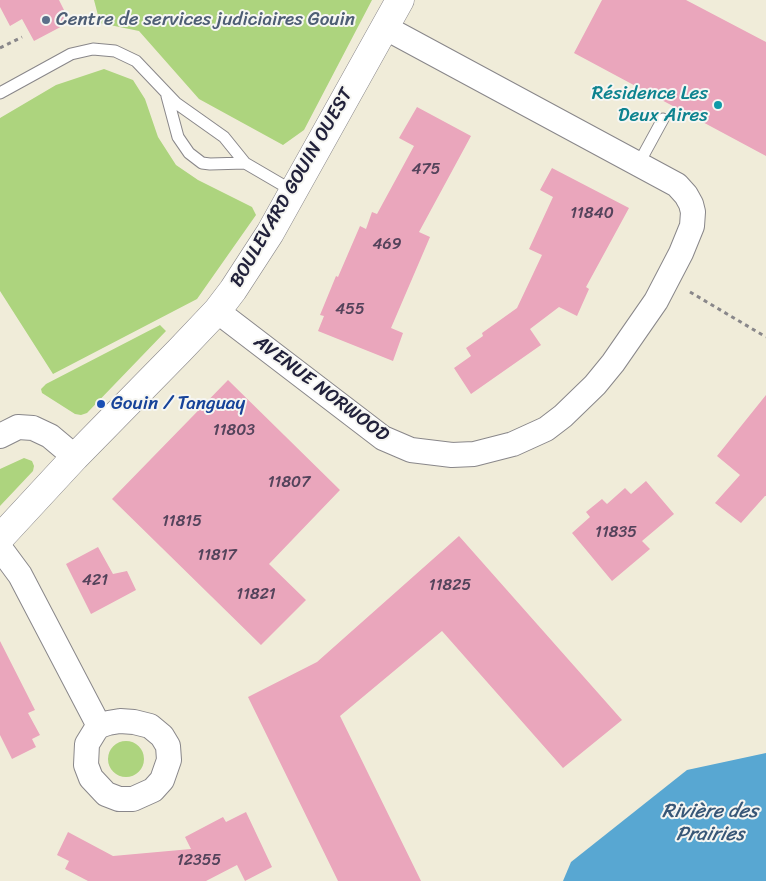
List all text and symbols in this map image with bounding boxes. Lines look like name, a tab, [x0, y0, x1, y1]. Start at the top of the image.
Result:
place label: Centre de services judiciaires Gouin	[56, 9, 355, 31]
marker: Centre de services judiciaires Gouin	[40, 14, 52, 26]
place label: Résidence Les Deux Aires	[592, 83, 708, 127]
street label: BOULEVARD GOUIN OUEST	[226, 85, 358, 291]
marker: Résidence Les Deux Aires	[712, 99, 724, 111]
house number: 475	[412, 160, 440, 180]
house number: 11840	[570, 204, 614, 224]
house number: 469	[373, 235, 401, 255]
house number: 455	[335, 300, 365, 320]
street label: AVENUE NORWOOD	[249, 331, 393, 447]
place label: Gouin / Tanguay	[111, 393, 245, 415]
marker: Gouin / Tanguay	[95, 398, 107, 410]
house number: 11803	[213, 421, 255, 441]
house number: 11807	[268, 473, 310, 493]
house number: 11815	[162, 512, 202, 532]
house number: 11835	[595, 523, 637, 543]
house number: 11817	[197, 546, 237, 566]
house number: 421	[82, 571, 108, 591]
house number: 11825	[429, 576, 471, 596]
house number: 11821	[236, 585, 276, 605]
water label: Rivière des Prairies	[662, 800, 758, 847]
house number: 12355	[177, 851, 221, 871]

